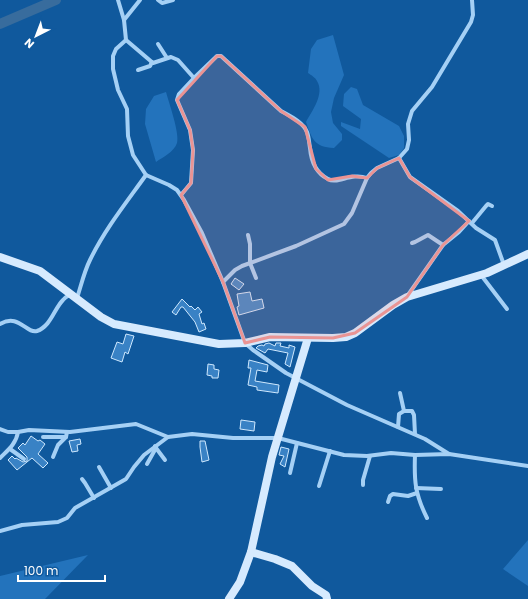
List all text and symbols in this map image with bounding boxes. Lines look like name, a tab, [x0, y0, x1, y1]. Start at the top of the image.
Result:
north arrow	[16, 16, 56, 56]
text: N	[21, 35, 38, 52]
scale bar	[18, 557, 105, 583]
text: 100 m	[24, 562, 58, 579]

